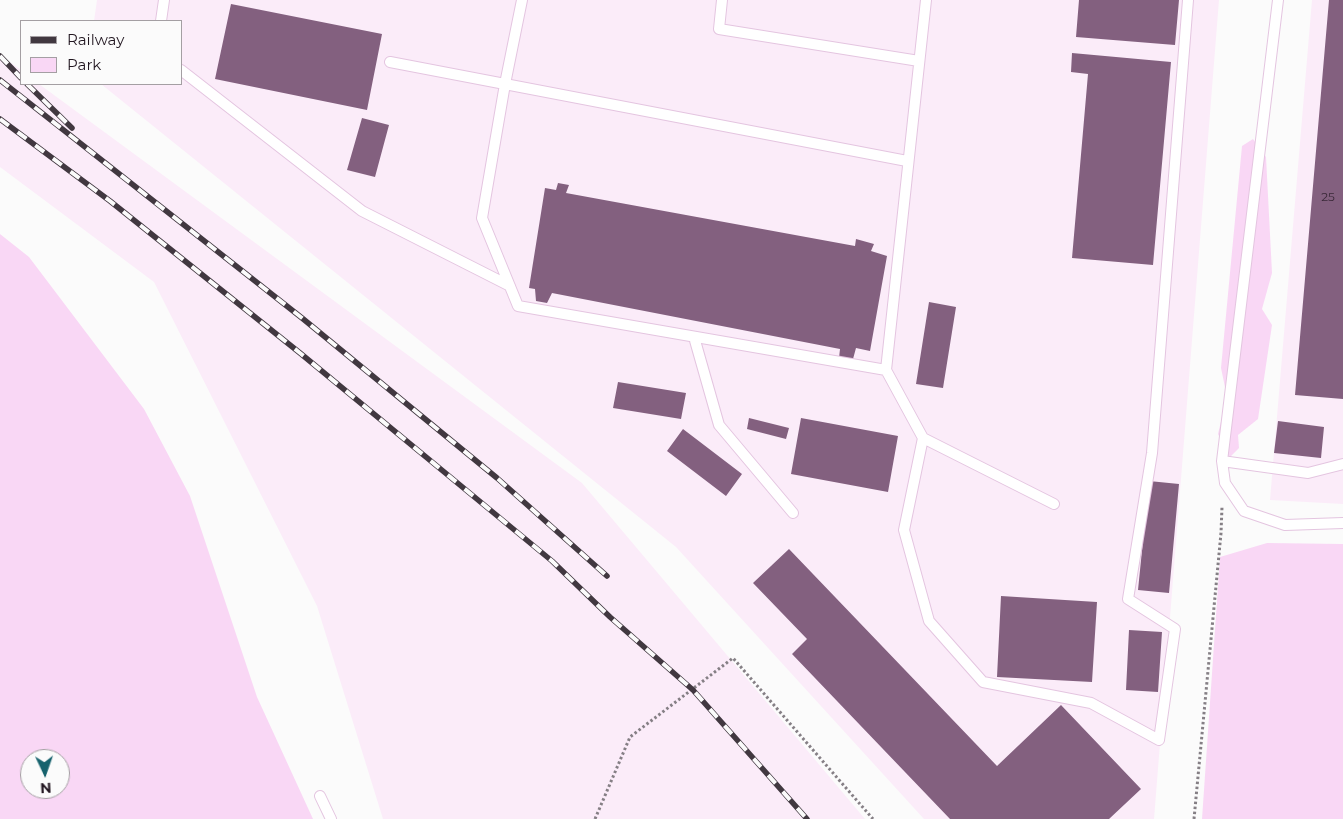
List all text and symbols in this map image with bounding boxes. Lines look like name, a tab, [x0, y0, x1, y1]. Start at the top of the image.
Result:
legend	[20, 20, 182, 85]
text: Railway	[67, 30, 124, 49]
text: Park	[67, 55, 101, 74]
house number: 25	[1321, 190, 1335, 204]
north arrow	[20, 749, 70, 799]
text: N	[40, 779, 52, 797]

